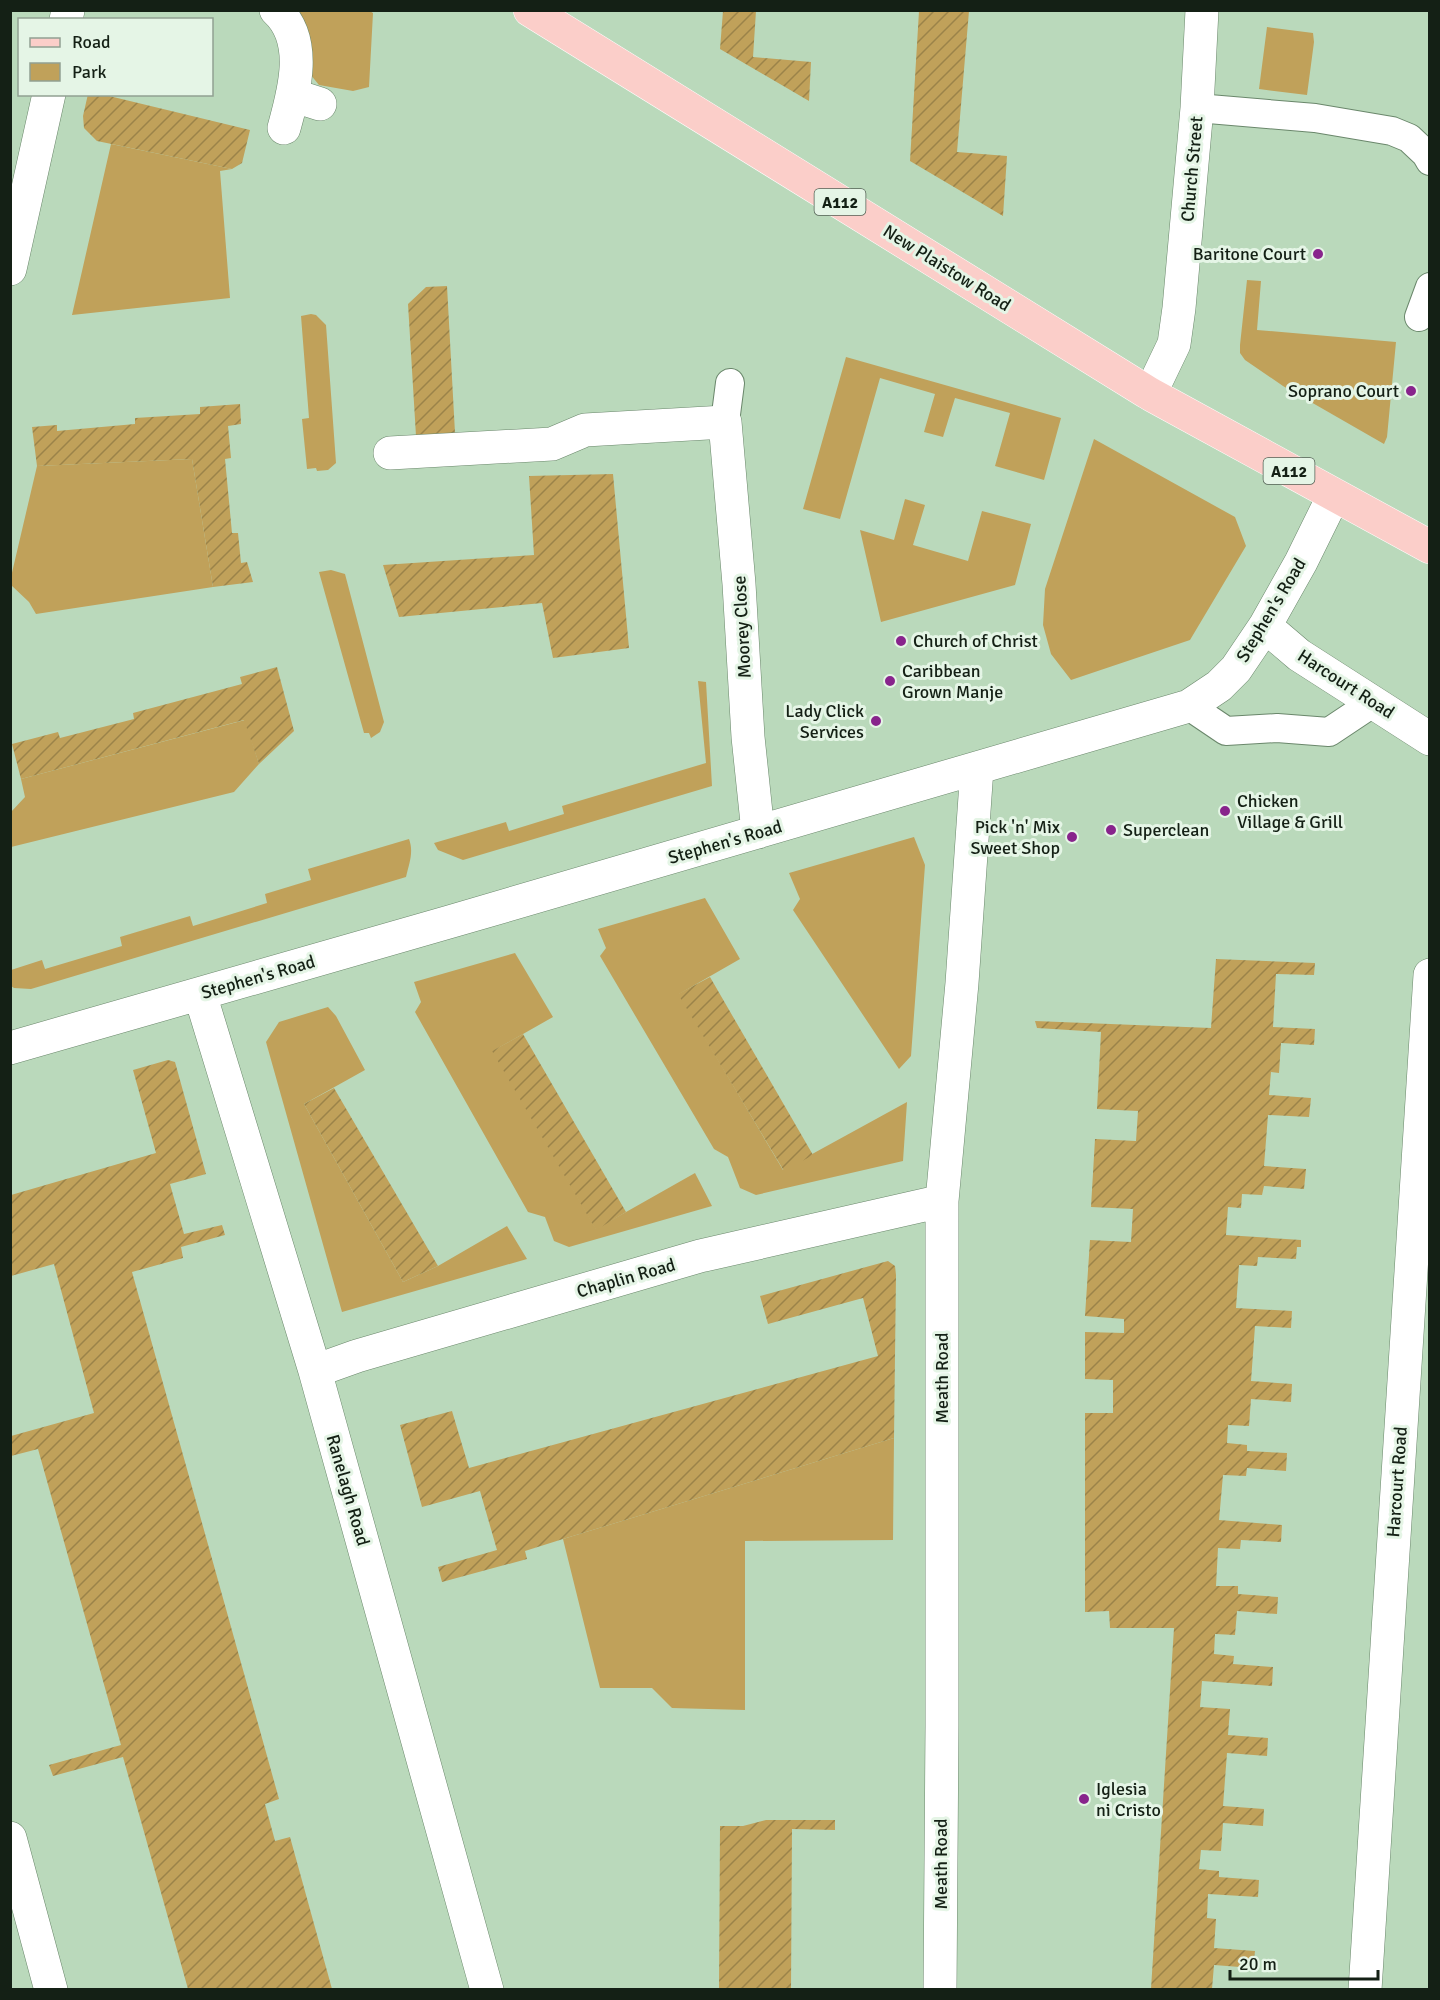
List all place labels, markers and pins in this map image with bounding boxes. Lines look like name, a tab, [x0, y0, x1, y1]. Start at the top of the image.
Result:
place label: Baritone Court	[1193, 243, 1306, 265]
marker: Baritone Court	[1311, 247, 1325, 261]
place label: Soprano Court	[1288, 380, 1399, 402]
marker: Soprano Court	[1404, 384, 1418, 398]
place label: Church of Christ	[913, 630, 1038, 652]
marker: Church of Christ	[894, 634, 908, 648]
place label: Caribbean Grown Manje	[902, 660, 1003, 703]
marker: Caribbean Grown Manje	[883, 674, 897, 688]
place label: Lady Click Services	[785, 700, 864, 743]
marker: Lady Click Services	[869, 714, 883, 728]
place label: Chicken Village & Grill	[1237, 790, 1343, 833]
marker: Chicken Village & Grill	[1218, 804, 1232, 818]
place label: Pick 'n' Mix Sweet Shop	[971, 816, 1061, 859]
place label: Superclean	[1123, 819, 1209, 841]
marker: Superclean	[1104, 823, 1118, 837]
marker: Pick 'n' Mix Sweet Shop	[1065, 830, 1079, 844]
place label: Iglesia ni Cristo	[1096, 1778, 1161, 1821]
marker: Iglesia ni Cristo	[1077, 1792, 1091, 1806]

